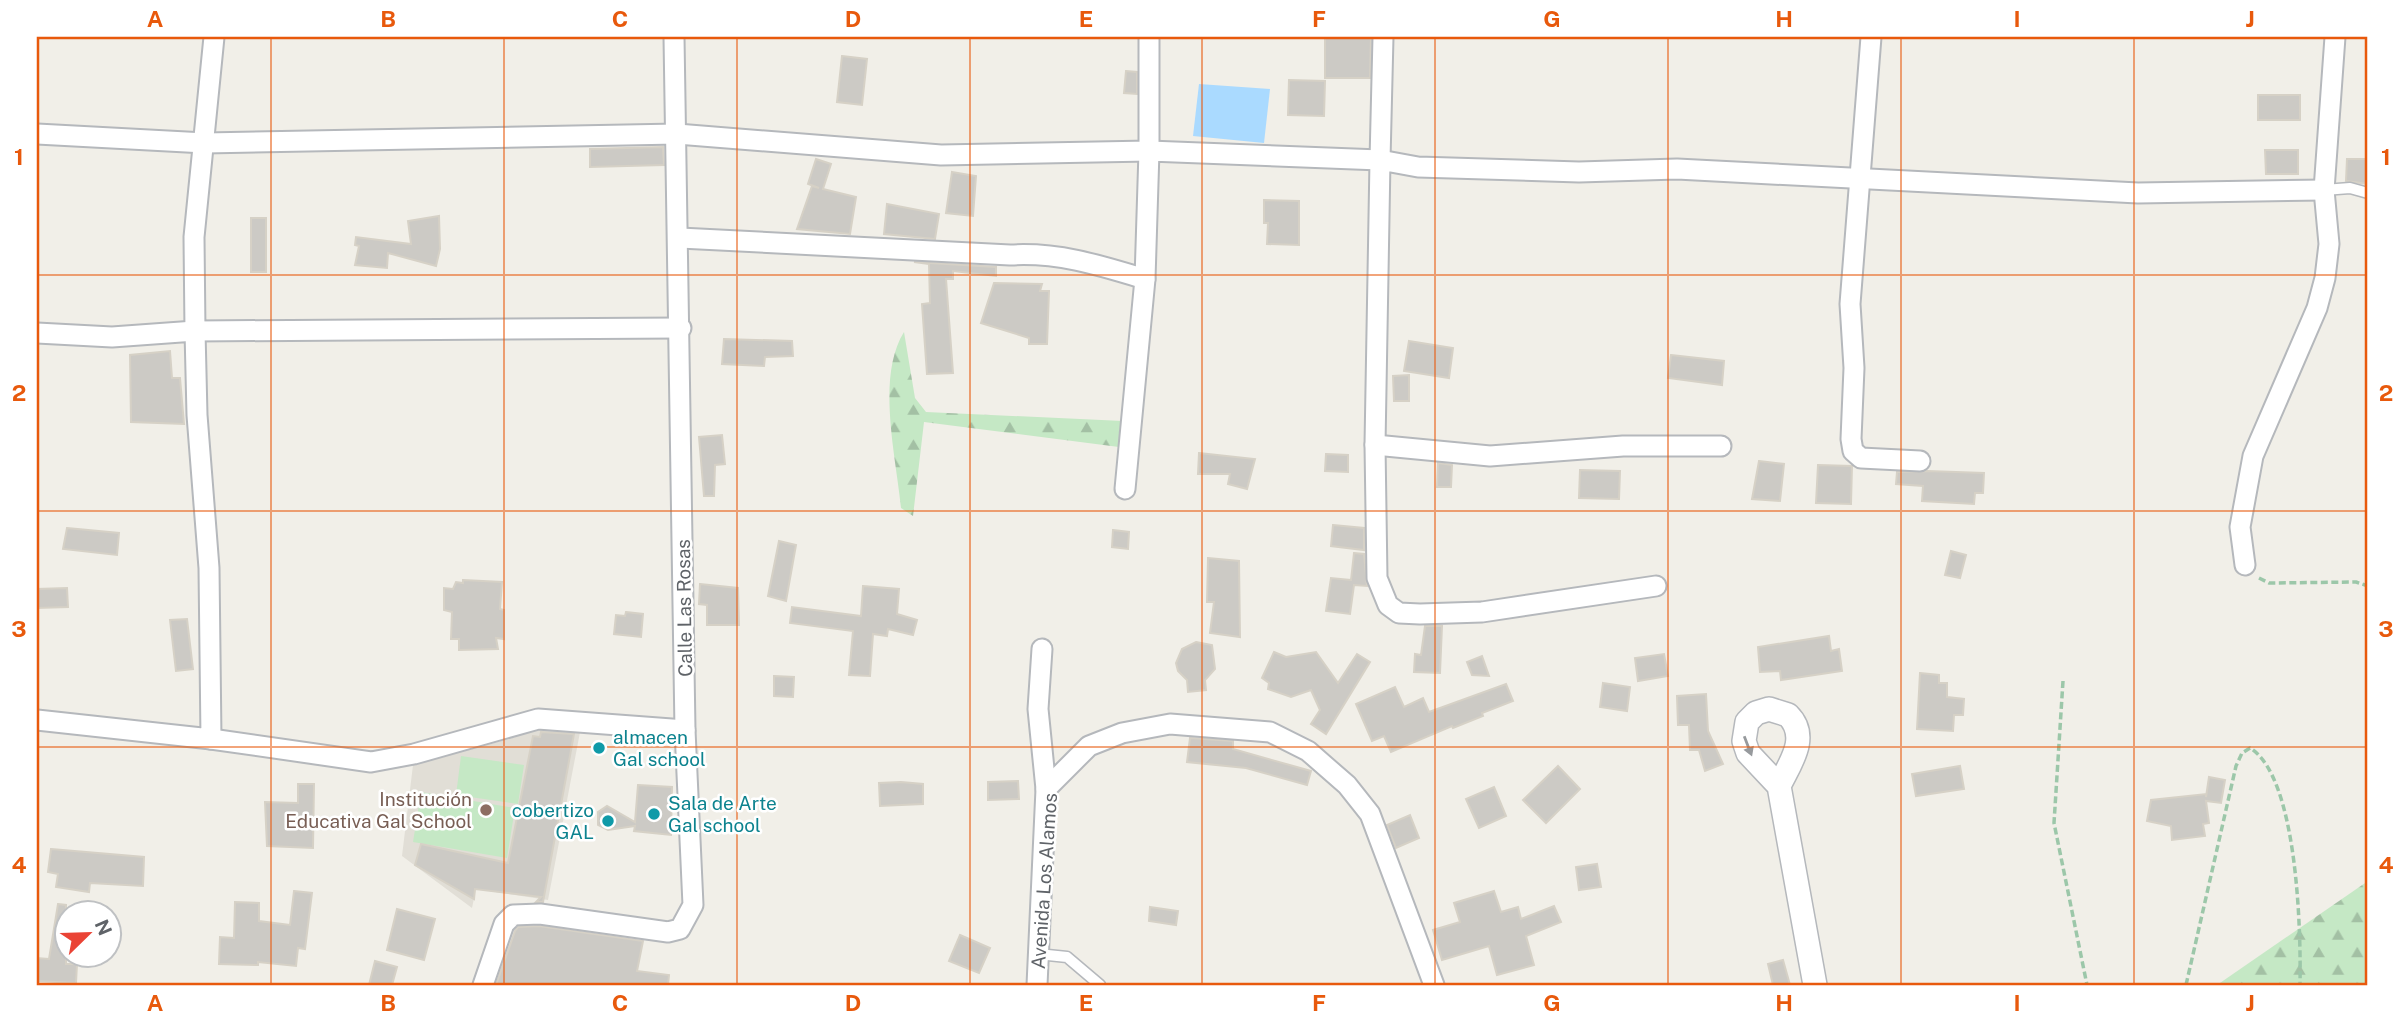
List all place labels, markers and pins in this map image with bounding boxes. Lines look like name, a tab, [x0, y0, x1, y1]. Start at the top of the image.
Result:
place label: almacen Gal school	[613, 726, 706, 770]
marker: almacen Gal school	[591, 740, 607, 756]
place label: Institución Educativa Gal School	[285, 788, 472, 832]
place label: Sala de Arte Gal school	[668, 792, 777, 836]
place label: cobertizo GAL	[512, 799, 594, 843]
marker: Institución Educativa Gal School	[478, 802, 494, 818]
marker: Sala de Arte Gal school	[646, 806, 662, 822]
marker: cobertizo GAL	[600, 813, 616, 829]

